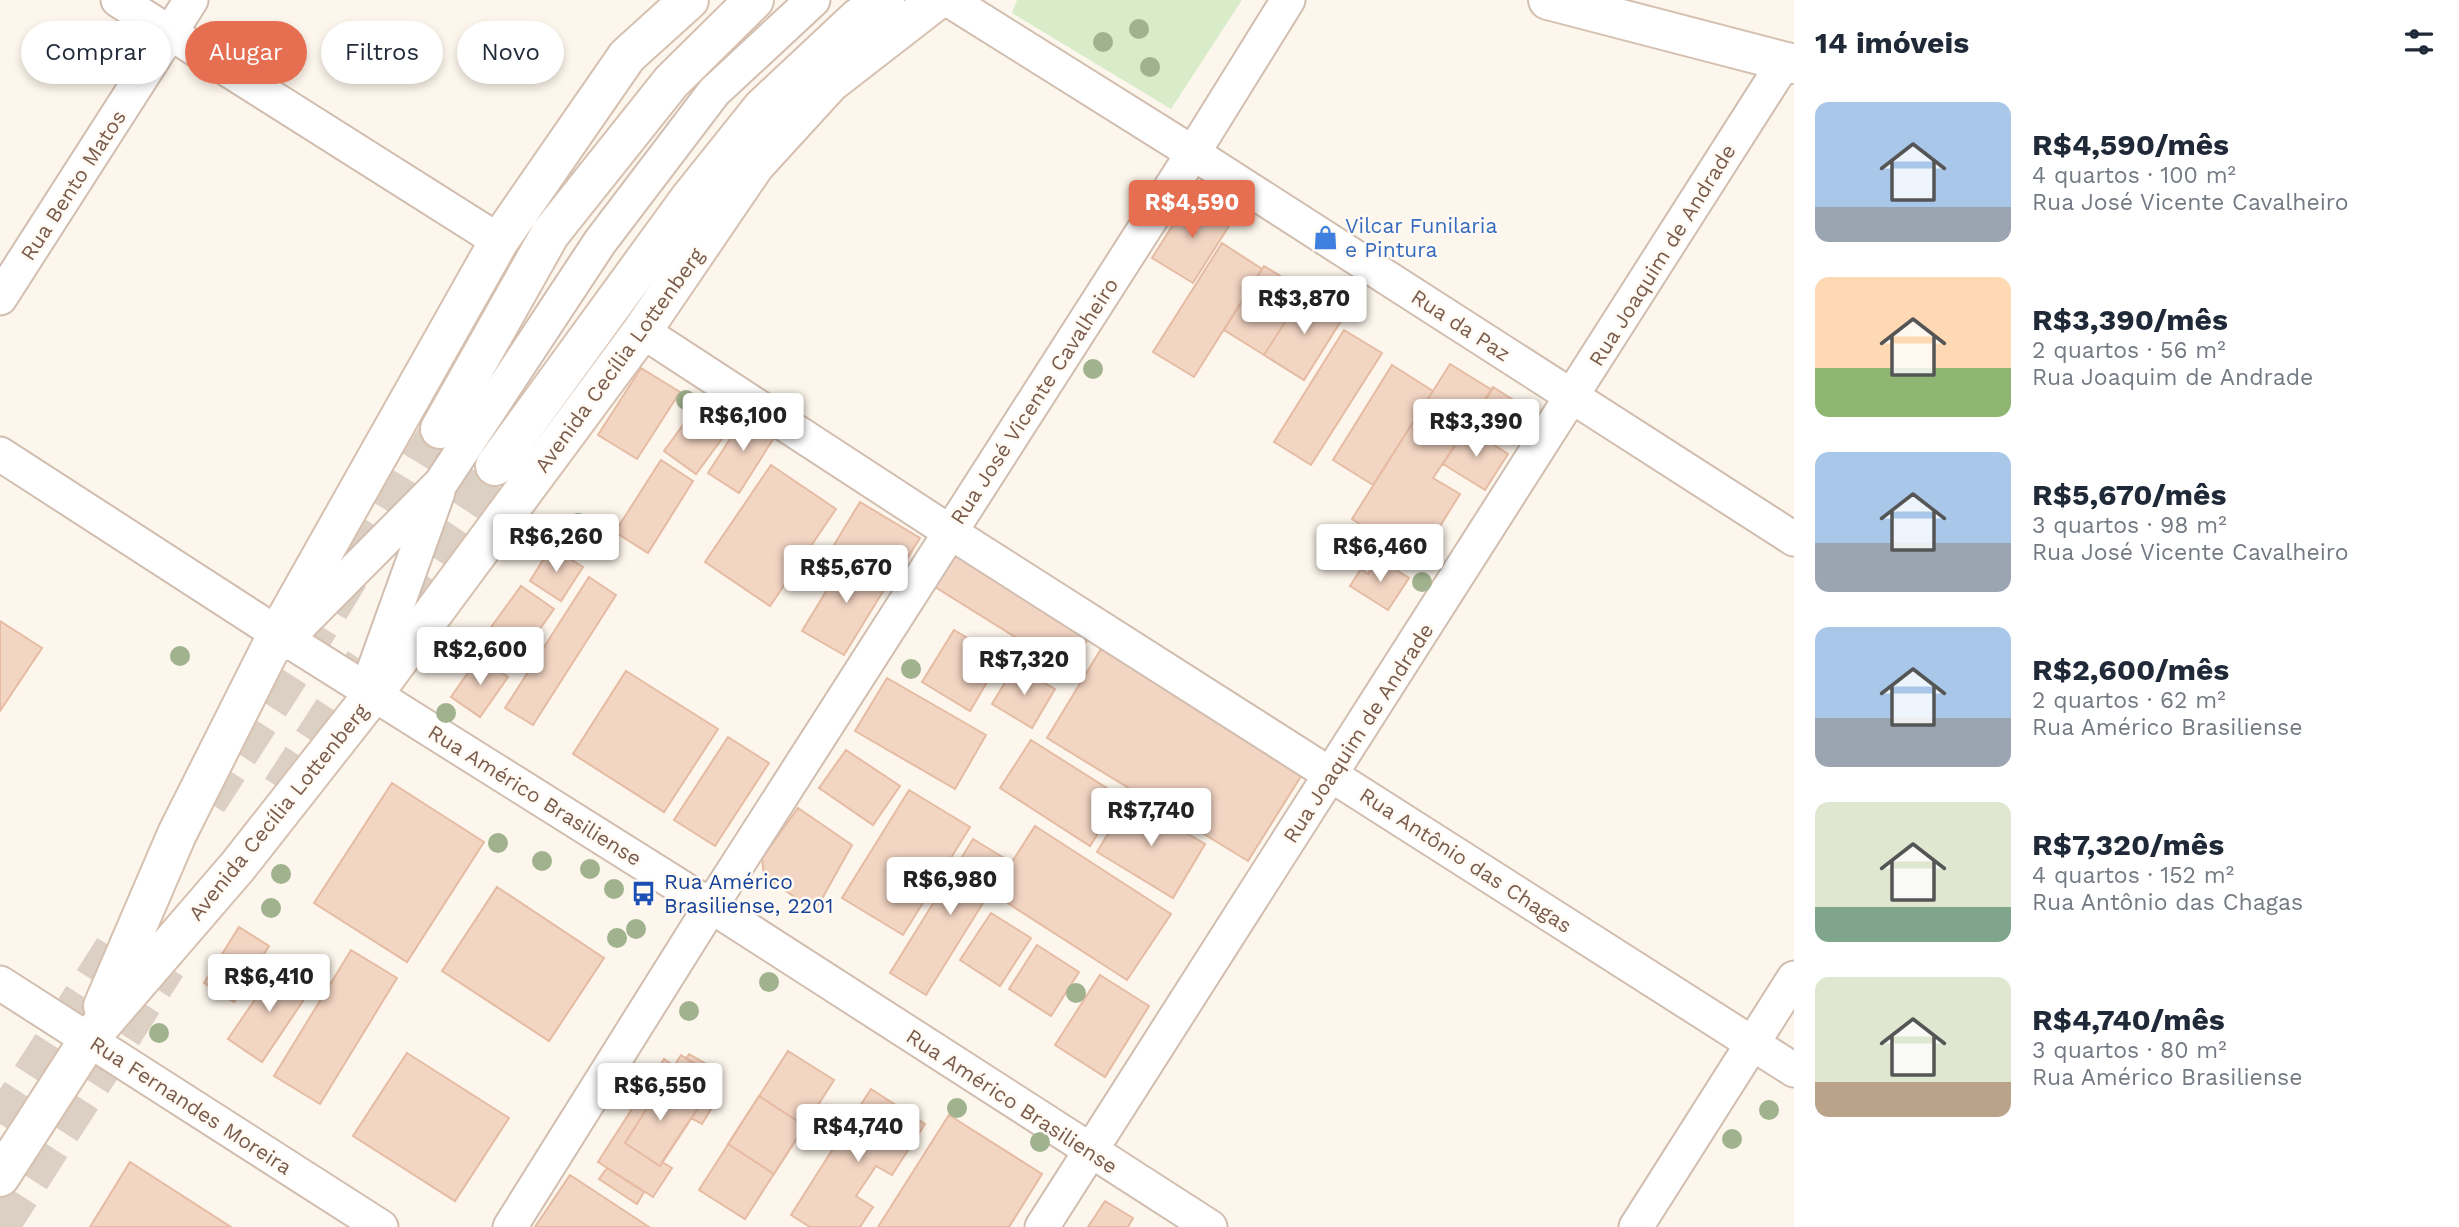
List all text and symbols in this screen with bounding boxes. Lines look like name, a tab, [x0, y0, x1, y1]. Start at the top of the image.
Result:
chip: Comprar	[21, 21, 171, 84]
chip: Alugar	[185, 21, 307, 84]
chip: Filtros	[321, 21, 443, 84]
chip: Novo	[457, 21, 564, 84]
icon: filters	[2400, 23, 2438, 61]
text: 14 imóveis	[1815, 25, 1969, 60]
street label: Rua Bento Matos	[15, 105, 131, 265]
text: R$4,590/mês	[2032, 127, 2229, 162]
icon: home	[1871, 130, 1955, 214]
street label: Rua Joaquim de Andrade	[1583, 139, 1741, 371]
text: 4 quartos · 100 m²	[2032, 162, 2236, 189]
pin: R$4,590	[1127, 180, 1257, 240]
text: R$4,590	[1145, 189, 1239, 216]
text: Rua José Vicente Cavalheiro	[2032, 189, 2349, 216]
place label: Vilcar Funilaria e Pintura	[1345, 213, 1497, 262]
shop icon: Vilcar Funilaria e Pintura	[1311, 223, 1339, 251]
street label: Avenida Cecília Lottenberg	[529, 242, 709, 477]
street label: Rua José Vicente Cavalheiro	[945, 273, 1123, 529]
pin: R$3,870	[1239, 276, 1369, 336]
street label: Rua da Paz	[1407, 284, 1515, 366]
text: R$3,870	[1258, 285, 1350, 312]
text: R$3,390/mês	[2032, 302, 2228, 337]
icon: home	[1871, 305, 1955, 389]
text: 2 quartos · 56 m²	[2032, 337, 2226, 364]
text: Rua Joaquim de Andrade	[2032, 364, 2313, 391]
pin: R$6,100	[678, 393, 808, 453]
pin: R$3,390	[1411, 400, 1541, 459]
text: R$6,100	[699, 402, 787, 429]
text: R$3,390	[1429, 408, 1523, 435]
text: R$5,670/mês	[2032, 477, 2226, 512]
icon: home	[1871, 480, 1955, 564]
text: 3 quartos · 98 m²	[2032, 512, 2227, 539]
pin: R$6,260	[491, 514, 621, 574]
text: R$6,260	[509, 523, 603, 550]
pin: R$6,460	[1315, 524, 1445, 584]
text: R$6,460	[1332, 533, 1428, 560]
text: Rua José Vicente Cavalheiro	[2032, 539, 2349, 566]
pin: R$5,670	[781, 546, 911, 605]
text: R$5,670	[800, 554, 892, 581]
street label: Rua Joaquim de Andrade	[1278, 618, 1438, 848]
pin: R$2,600	[415, 628, 545, 687]
text: R$2,600	[433, 636, 527, 663]
pin: R$7,320	[959, 638, 1089, 697]
text: R$7,320	[979, 646, 1069, 673]
text: R$2,600/mês	[2032, 652, 2229, 687]
icon: home	[1871, 655, 1955, 739]
text: 2 quartos · 62 m²	[2032, 687, 2226, 714]
street label: Avenida Cecília Lottenberg	[183, 698, 374, 925]
text: Rua Américo Brasiliense	[2032, 714, 2302, 741]
street label: Rua Américo Brasiliense	[424, 719, 646, 871]
street label: Rua Antônio das Chagas	[1355, 782, 1577, 938]
pin: R$7,740	[1086, 788, 1216, 848]
text: R$7,740	[1107, 797, 1195, 824]
text: R$7,320/mês	[2032, 827, 2224, 862]
icon: home	[1871, 830, 1955, 914]
pin: R$6,980	[885, 858, 1015, 917]
text: 4 quartos · 152 m²	[2032, 862, 2234, 889]
text: R$6,980	[903, 866, 997, 893]
place label: Rua Américo Brasiliense, 2201	[664, 869, 833, 918]
bus stop icon: Rua Américo Brasiliense, 2201	[630, 879, 658, 907]
text: Rua Antônio das Chagas	[2032, 889, 2303, 916]
pin: R$6,410	[204, 954, 334, 1014]
text: R$6,410	[224, 963, 314, 990]
text: R$4,740/mês	[2032, 1002, 2225, 1037]
icon: home	[1871, 1005, 1955, 1089]
street label: Rua Américo Brasiliense	[902, 1023, 1122, 1179]
street label: Rua Fernandes Moreira	[85, 1030, 297, 1180]
text: 3 quartos · 80 m²	[2032, 1037, 2227, 1064]
pin: R$6,550	[595, 1064, 725, 1123]
text: Rua Américo Brasiliense	[2032, 1064, 2302, 1091]
text: R$6,550	[613, 1072, 707, 1099]
pin: R$4,740	[793, 1104, 923, 1164]
text: R$4,740	[812, 1113, 904, 1140]

